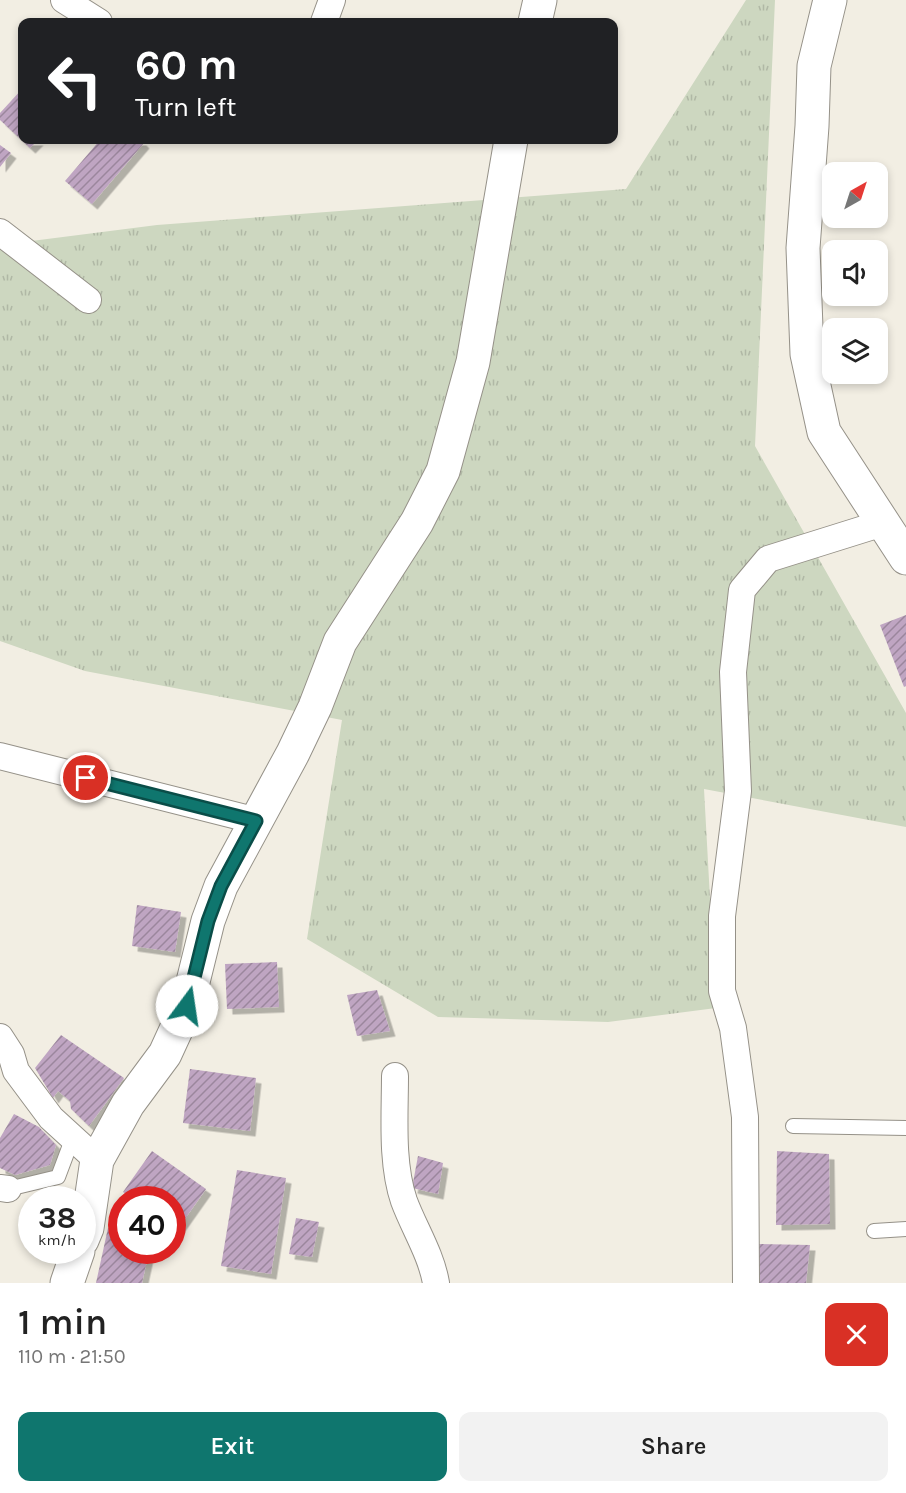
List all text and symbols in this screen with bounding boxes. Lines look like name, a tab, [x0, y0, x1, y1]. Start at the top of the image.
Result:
text: 60 m	[135, 40, 238, 90]
icon: left	[36, 42, 114, 120]
text: Turn left	[135, 91, 236, 123]
north arrow	[822, 162, 888, 228]
map controls	[822, 162, 888, 384]
button: sound	[822, 240, 888, 306]
button: layers	[822, 318, 888, 384]
pin	[60, 752, 111, 803]
icon: arrive	[69, 761, 102, 794]
position arrow	[155, 974, 219, 1038]
speed limit sign: 40	[108, 1186, 186, 1264]
text: 38	[38, 1200, 76, 1236]
text: km/h	[38, 1231, 76, 1249]
text: 1 min	[18, 1301, 107, 1343]
button: close	[825, 1303, 888, 1366]
text: 110 m · 21:50	[18, 1345, 126, 1368]
button: Exit	[18, 1412, 447, 1481]
button: Share	[459, 1412, 888, 1481]

